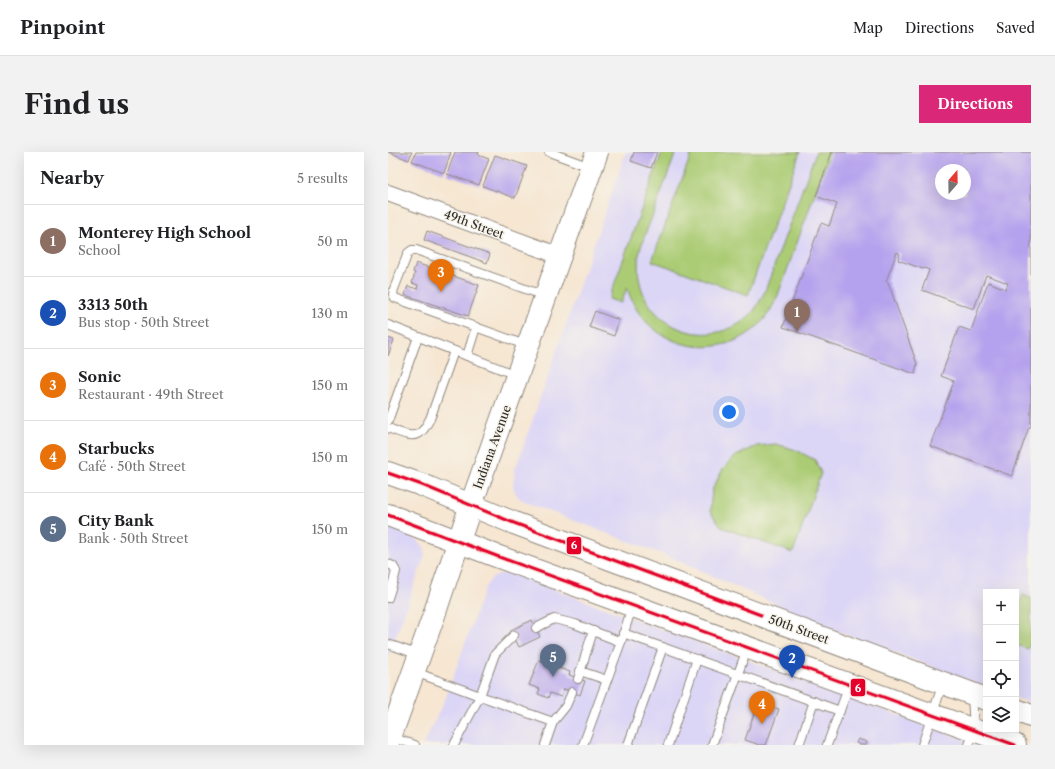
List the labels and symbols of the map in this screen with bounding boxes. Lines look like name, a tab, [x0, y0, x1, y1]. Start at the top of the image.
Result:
north arrow	[935, 164, 971, 200]
street label: 49th Street	[442, 206, 507, 242]
pin: 3	[428, 259, 454, 292]
pin: 1	[784, 299, 810, 332]
your location	[719, 402, 739, 422]
street label: Indiana Avenue	[470, 403, 514, 491]
line badge: 6	[566, 536, 582, 555]
text: 6	[571, 538, 578, 552]
street label: 50th Street	[767, 611, 832, 647]
pin: 5	[540, 644, 566, 677]
pin: 2	[779, 645, 805, 678]
line badge: 6	[850, 678, 866, 697]
text: 6	[855, 681, 862, 695]
pin: 4	[749, 691, 775, 724]

